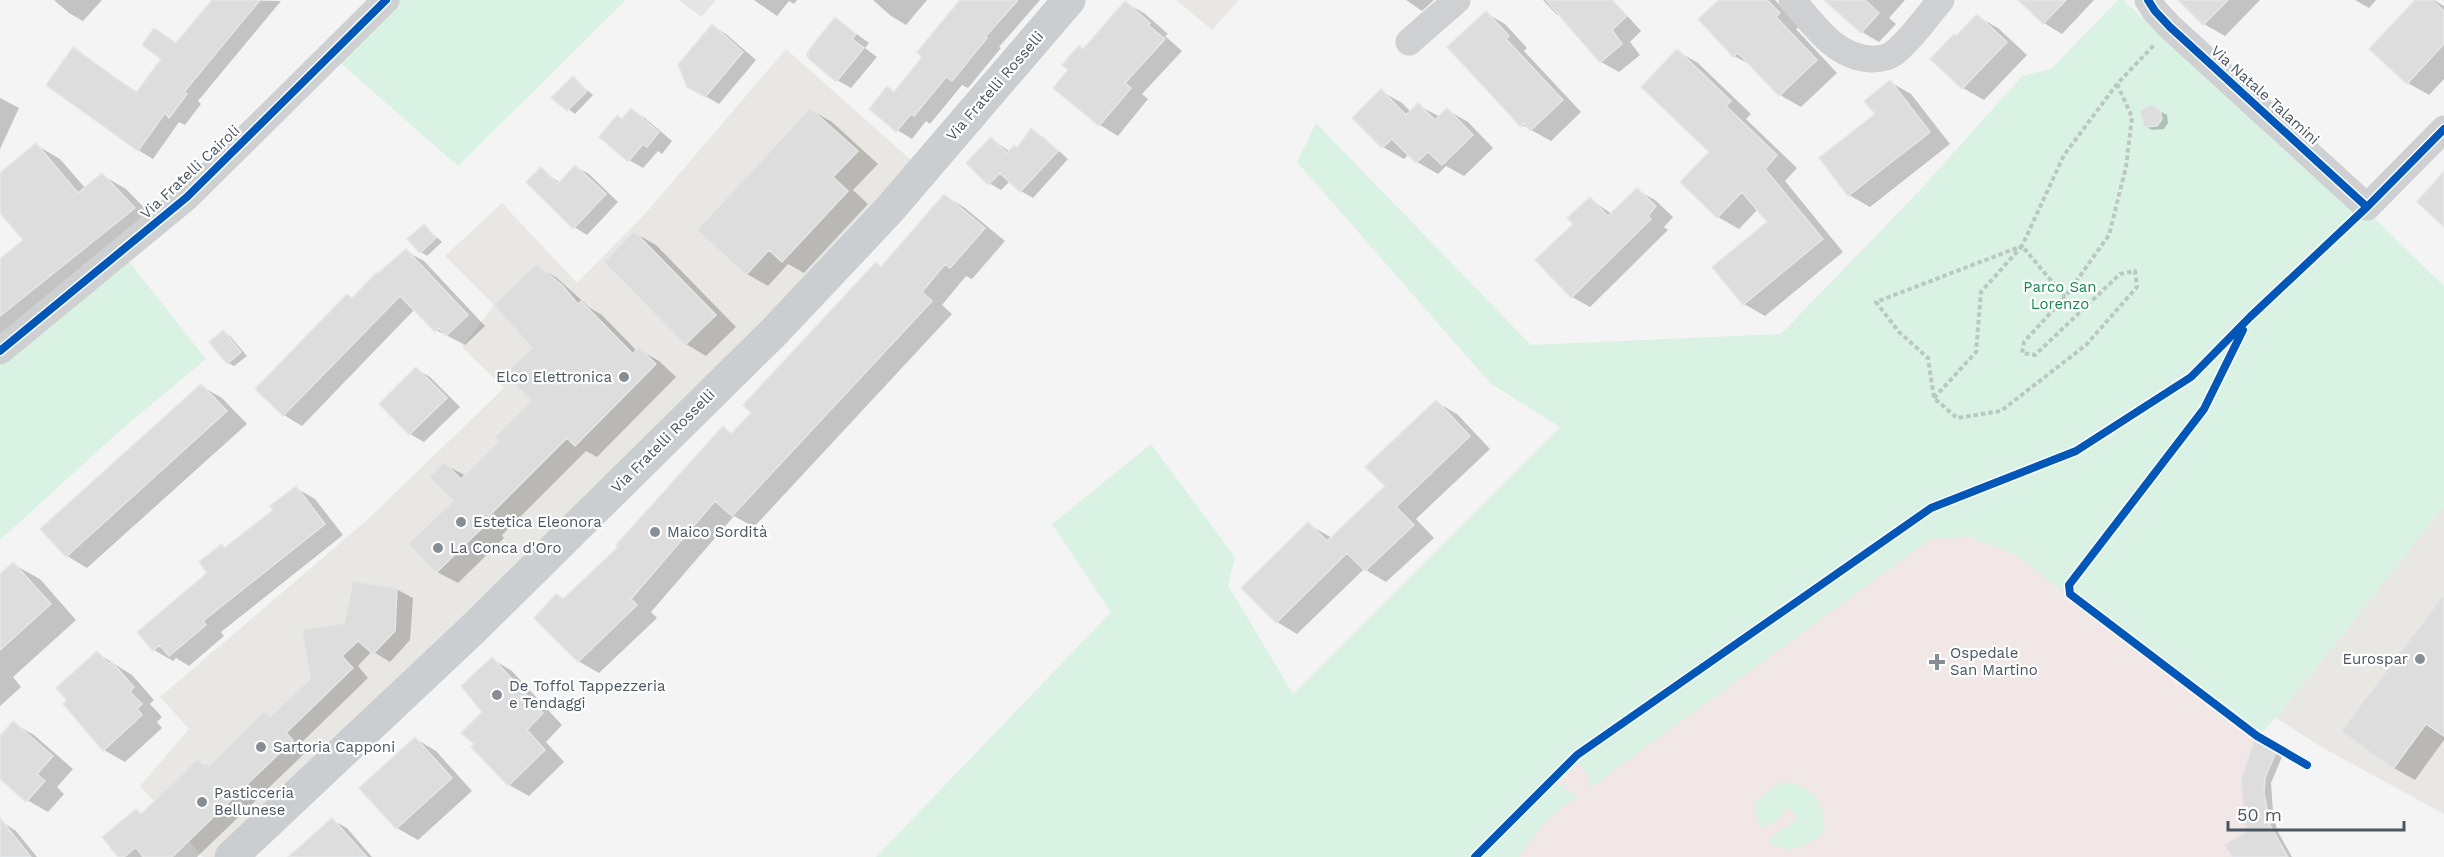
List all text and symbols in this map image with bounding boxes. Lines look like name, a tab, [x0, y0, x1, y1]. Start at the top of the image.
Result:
street label: Via Fratelli Rosselli	[943, 28, 1047, 144]
street label: Via Natale Talamini	[2207, 42, 2323, 148]
street label: Via Fratelli Cairoli	[137, 121, 243, 223]
park label: Parco San Lorenzo	[2023, 278, 2097, 313]
place label: Elco Elettronica	[496, 368, 613, 386]
marker: Elco Elettronica	[617, 370, 631, 384]
street label: Via Fratelli Rosselli	[607, 385, 719, 497]
place label: Estetica Eleonora	[473, 513, 602, 531]
marker: Estetica Eleonora	[454, 515, 468, 529]
place label: Maico Sordità	[667, 523, 768, 541]
marker: Maico Sordità	[648, 525, 662, 539]
place label: La Conca d'Oro	[450, 539, 561, 557]
marker: La Conca d'Oro	[431, 541, 445, 555]
place label: Ospedale San Martino	[1950, 644, 2038, 679]
place label: Eurospar	[2343, 650, 2408, 668]
marker: Eurospar	[2413, 652, 2427, 666]
marker: Ospedale San Martino	[1928, 653, 1946, 671]
place label: De Toffol Tappezzeria e Tendaggi	[509, 677, 666, 712]
marker: De Toffol Tappezzeria e Tendaggi	[490, 688, 504, 702]
place label: Sartoria Capponi	[273, 738, 395, 756]
marker: Sartoria Capponi	[254, 740, 268, 754]
place label: Pasticceria Bellunese	[214, 784, 294, 819]
scale bar	[2228, 794, 2404, 832]
marker: Pasticceria Bellunese	[195, 795, 209, 809]
text: 50 m	[2237, 804, 2282, 825]

